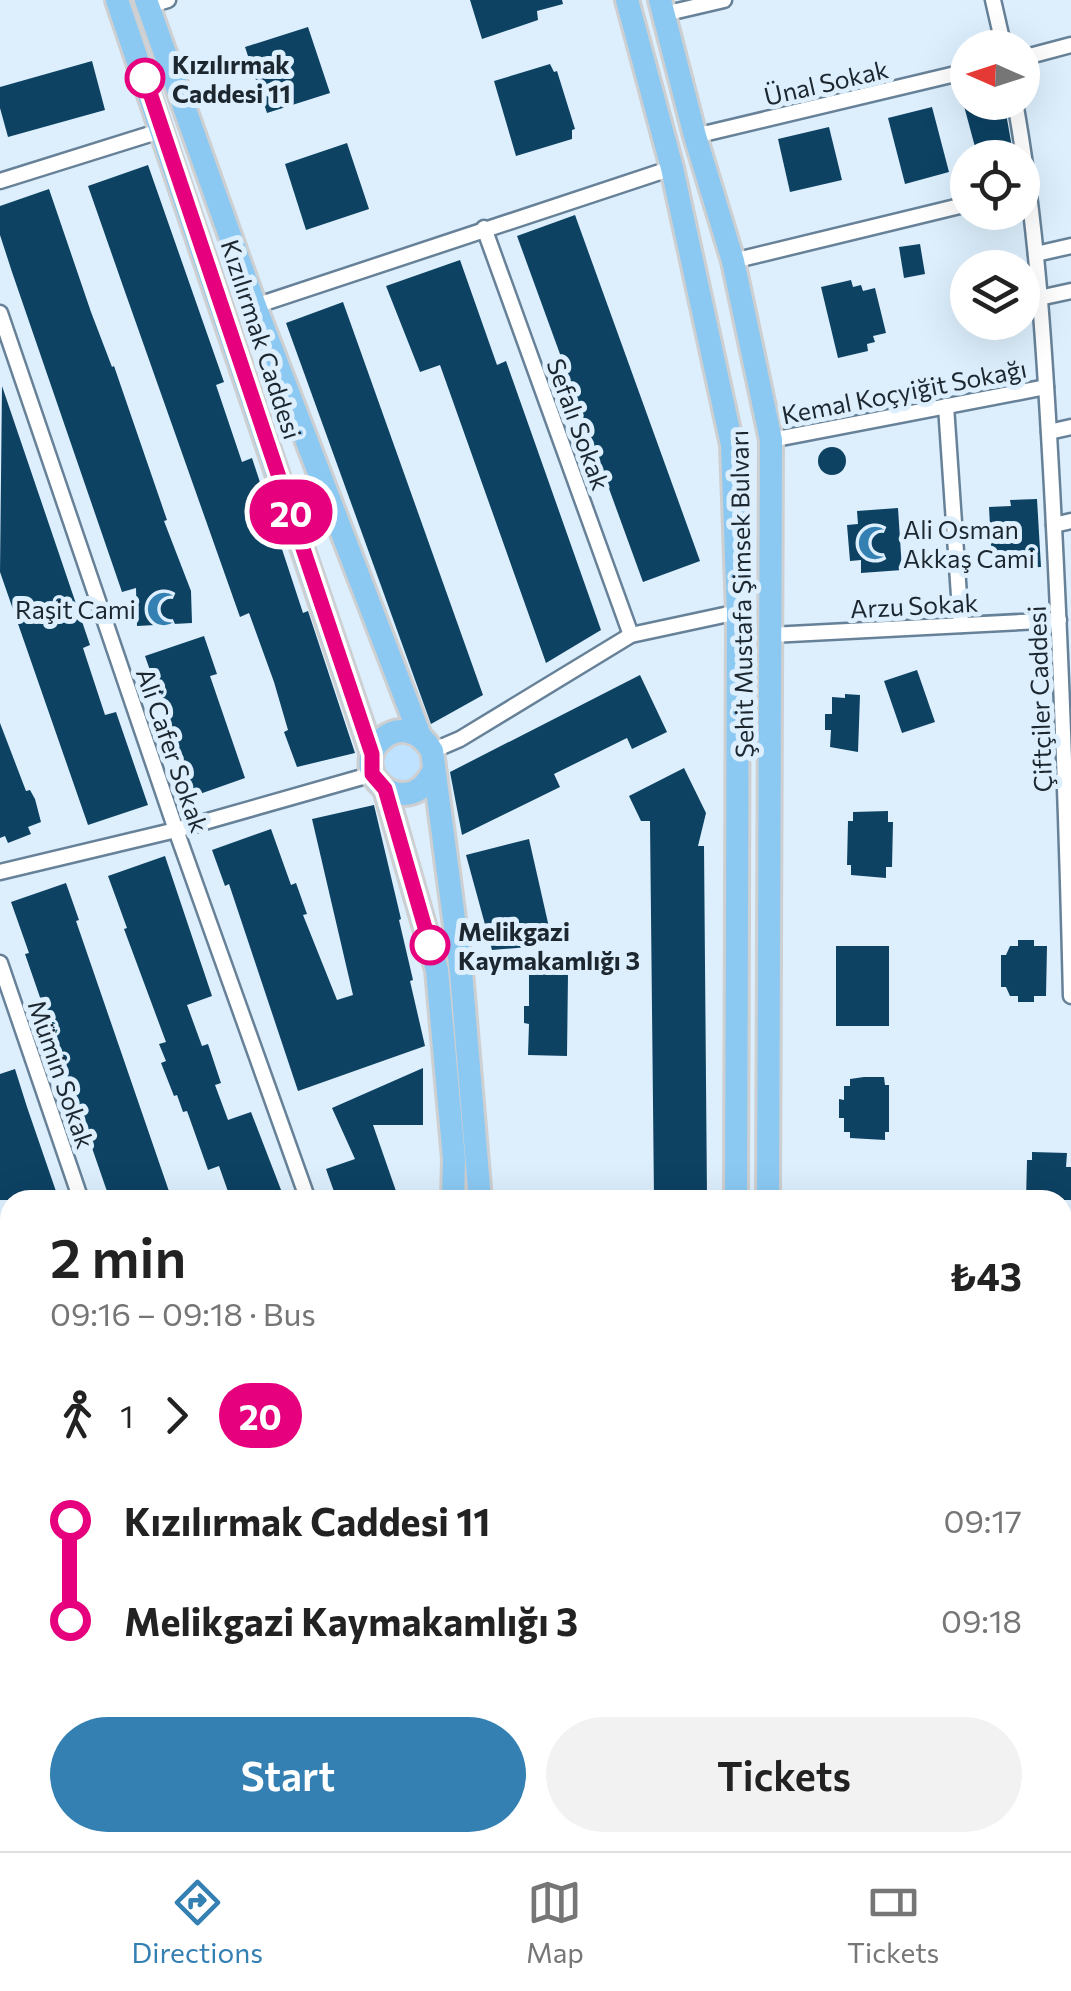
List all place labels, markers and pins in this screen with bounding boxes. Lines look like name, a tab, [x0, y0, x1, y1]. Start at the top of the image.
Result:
place label: Kızılırmak Caddesi 11	[172, 49, 291, 108]
marker: Kızılırmak Caddesi 11	[126, 59, 164, 97]
place label: Ali Osman Akkaş Cami	[903, 514, 1035, 573]
mosque icon: Ali Osman Akkaş Cami	[856, 524, 894, 562]
mosque icon: Raşit Cami	[145, 590, 183, 628]
place label: Raşit Cami	[15, 594, 136, 624]
place label: Melikgazi Kaymakamlığı 3	[458, 916, 640, 975]
marker: Melikgazi Kaymakamlığı 3	[411, 926, 449, 964]

